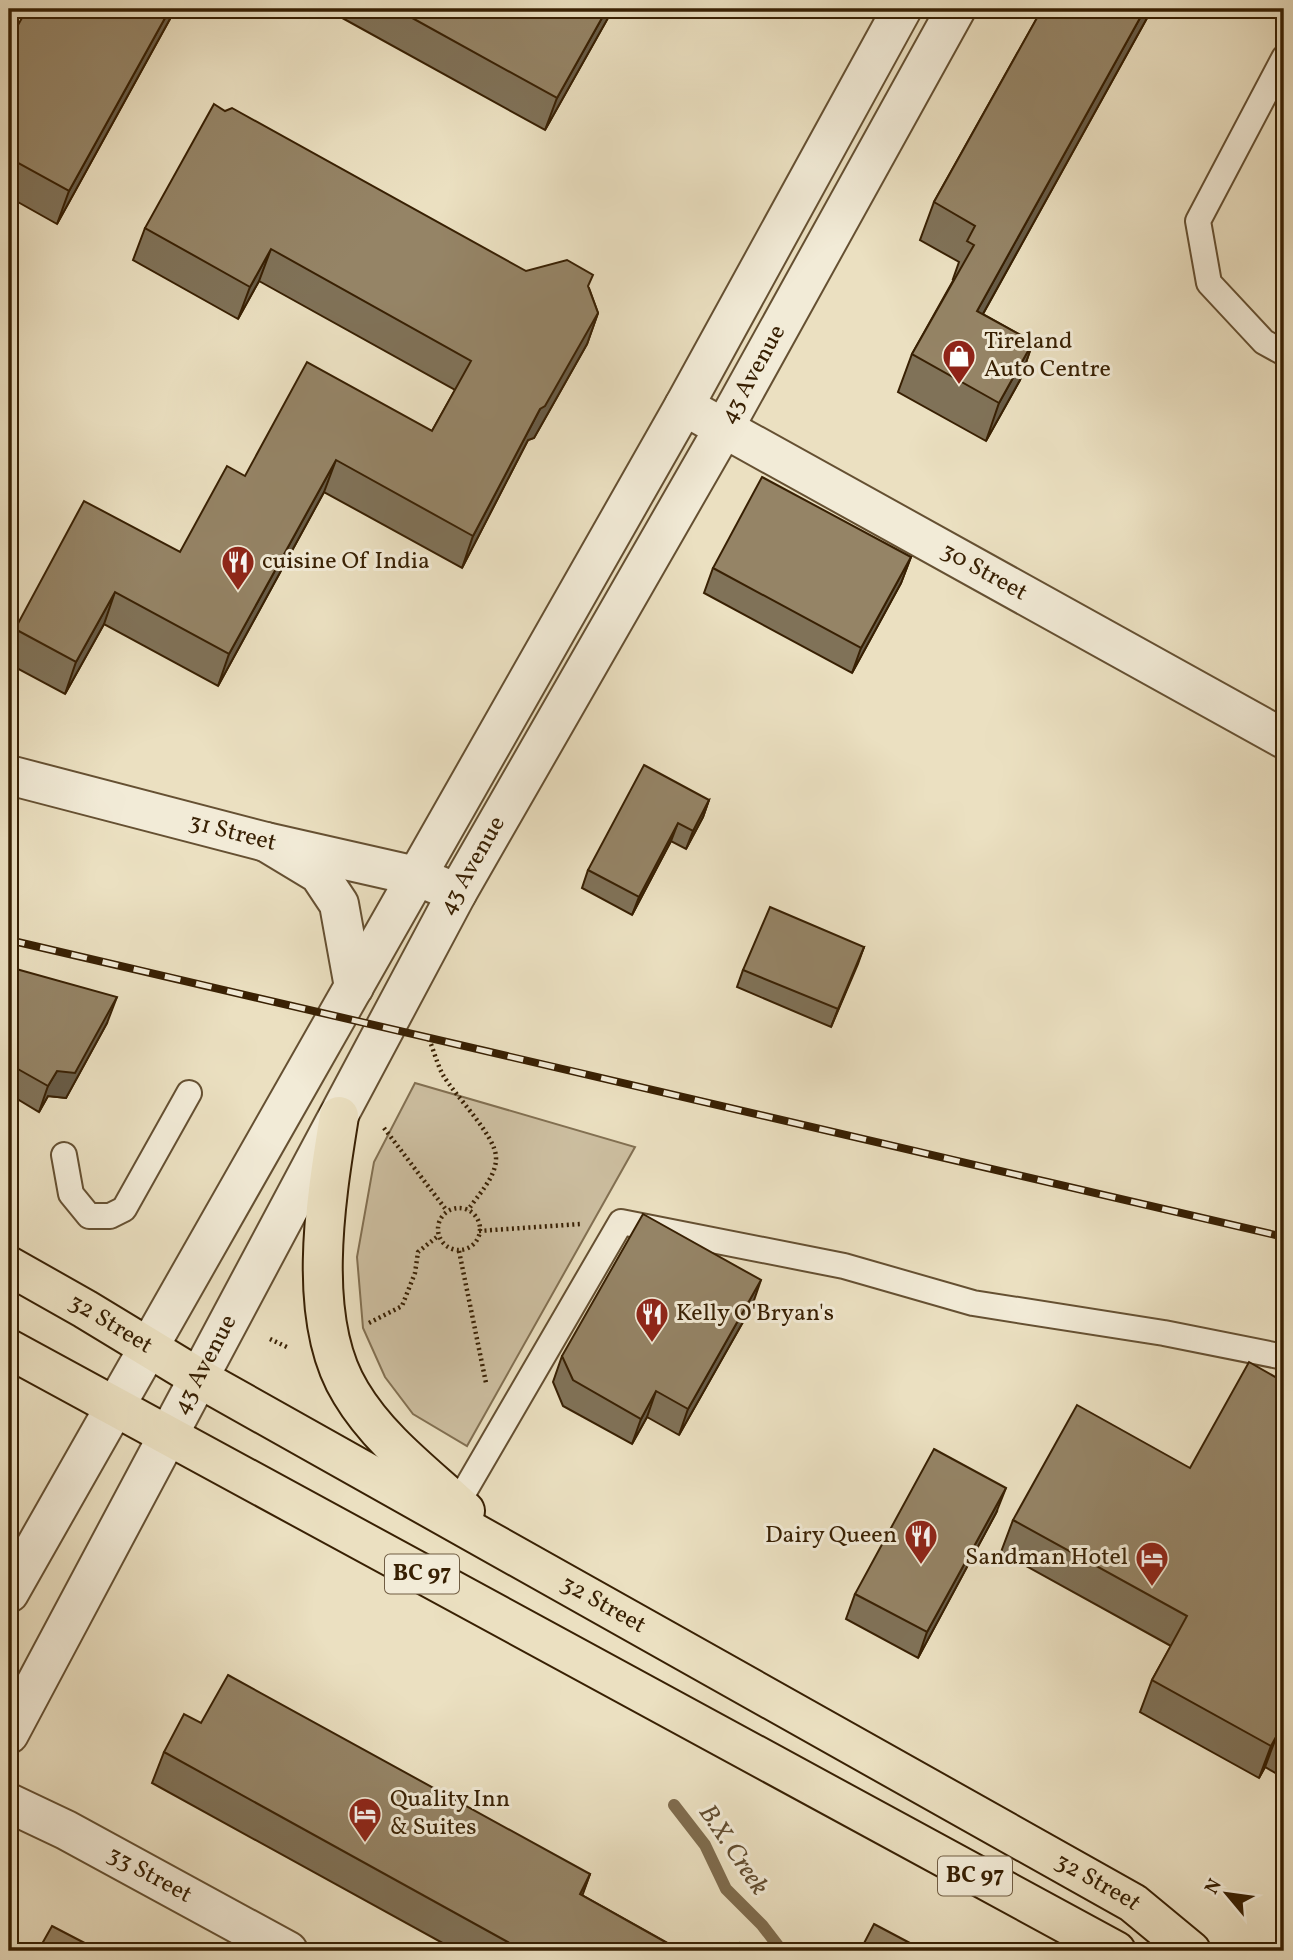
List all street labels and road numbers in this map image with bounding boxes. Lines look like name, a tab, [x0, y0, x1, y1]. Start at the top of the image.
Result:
street label: 43 Avenue	[712, 319, 795, 431]
street label: 30 Street	[935, 535, 1033, 610]
street label: 31 Street	[185, 806, 280, 861]
street label: 43 Avenue	[431, 810, 514, 922]
street label: 32 Street	[62, 1286, 159, 1363]
street label: 43 Avenue	[165, 1309, 246, 1421]
road number: BC 97	[385, 1554, 459, 1594]
street label: 32 Street	[554, 1568, 652, 1643]
street label: 33 Street	[101, 1838, 198, 1912]
street label: 32 Street	[1048, 1845, 1148, 1920]
road number: BC 97	[938, 1856, 1012, 1896]

